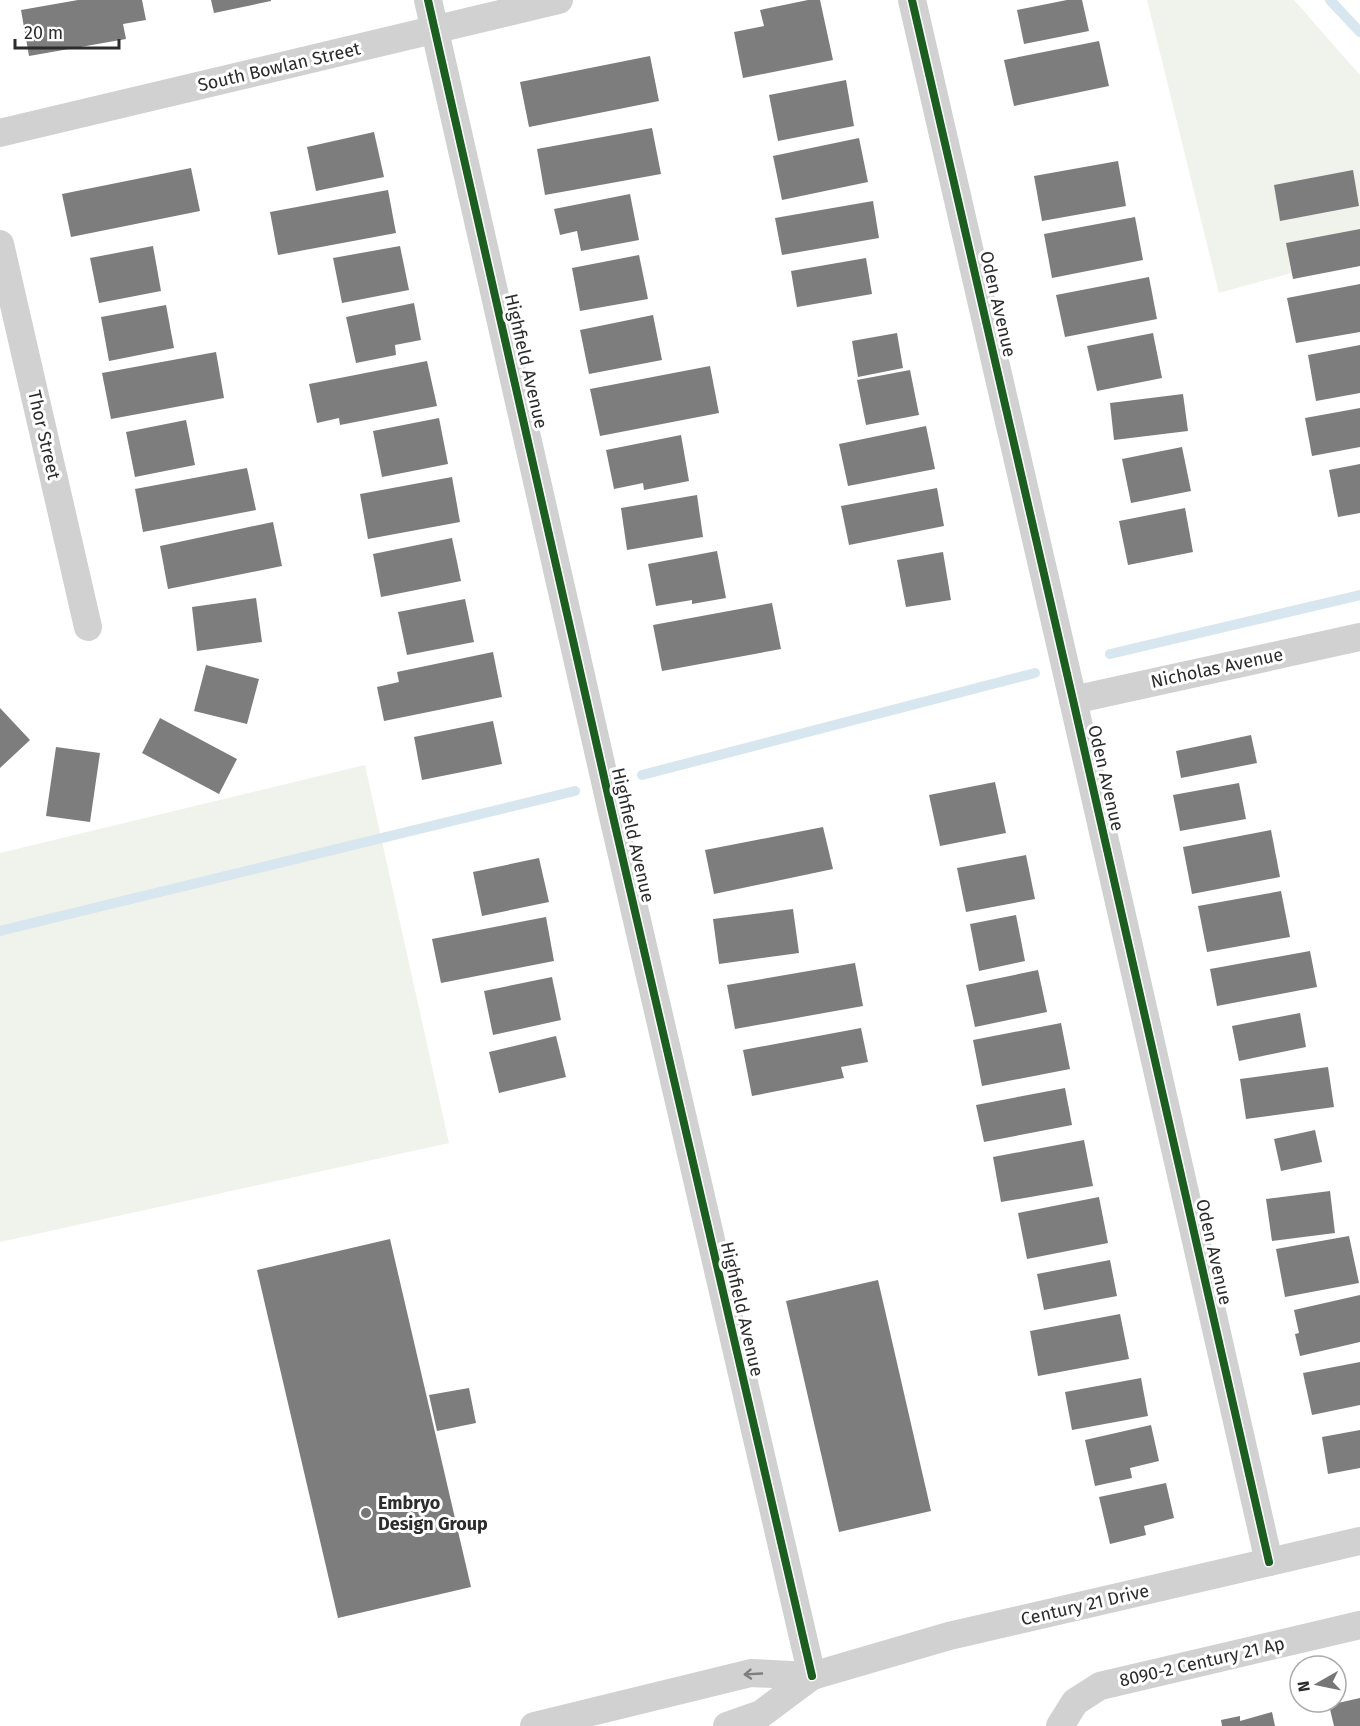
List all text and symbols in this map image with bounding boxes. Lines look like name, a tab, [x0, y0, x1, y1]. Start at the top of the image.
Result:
scale bar	[15, 12, 118, 50]
text: 20 m	[24, 22, 63, 44]
street label: South Bowlan Street	[196, 37, 363, 96]
street label: Oden Avenue	[975, 249, 1021, 359]
street label: Highfield Avenue	[500, 291, 552, 431]
street label: Thor Street	[23, 388, 65, 482]
street label: Nicholas Avenue	[1149, 643, 1285, 693]
street label: Oden Avenue	[1083, 723, 1129, 833]
street label: Highfield Avenue	[607, 765, 659, 905]
street label: Oden Avenue	[1191, 1197, 1237, 1307]
street label: Highfield Avenue	[716, 1239, 768, 1379]
place label: Embryo Design Group	[378, 1492, 488, 1535]
marker: Embryo Design Group	[359, 1506, 373, 1520]
street label: Century 21 Drive	[1019, 1580, 1151, 1630]
street label: 8090-2 Century 21 Ap	[1117, 1632, 1287, 1692]
north arrow	[1288, 1654, 1348, 1714]
one-way arrow	[744, 1669, 764, 1680]
text: N	[1293, 1680, 1314, 1693]

